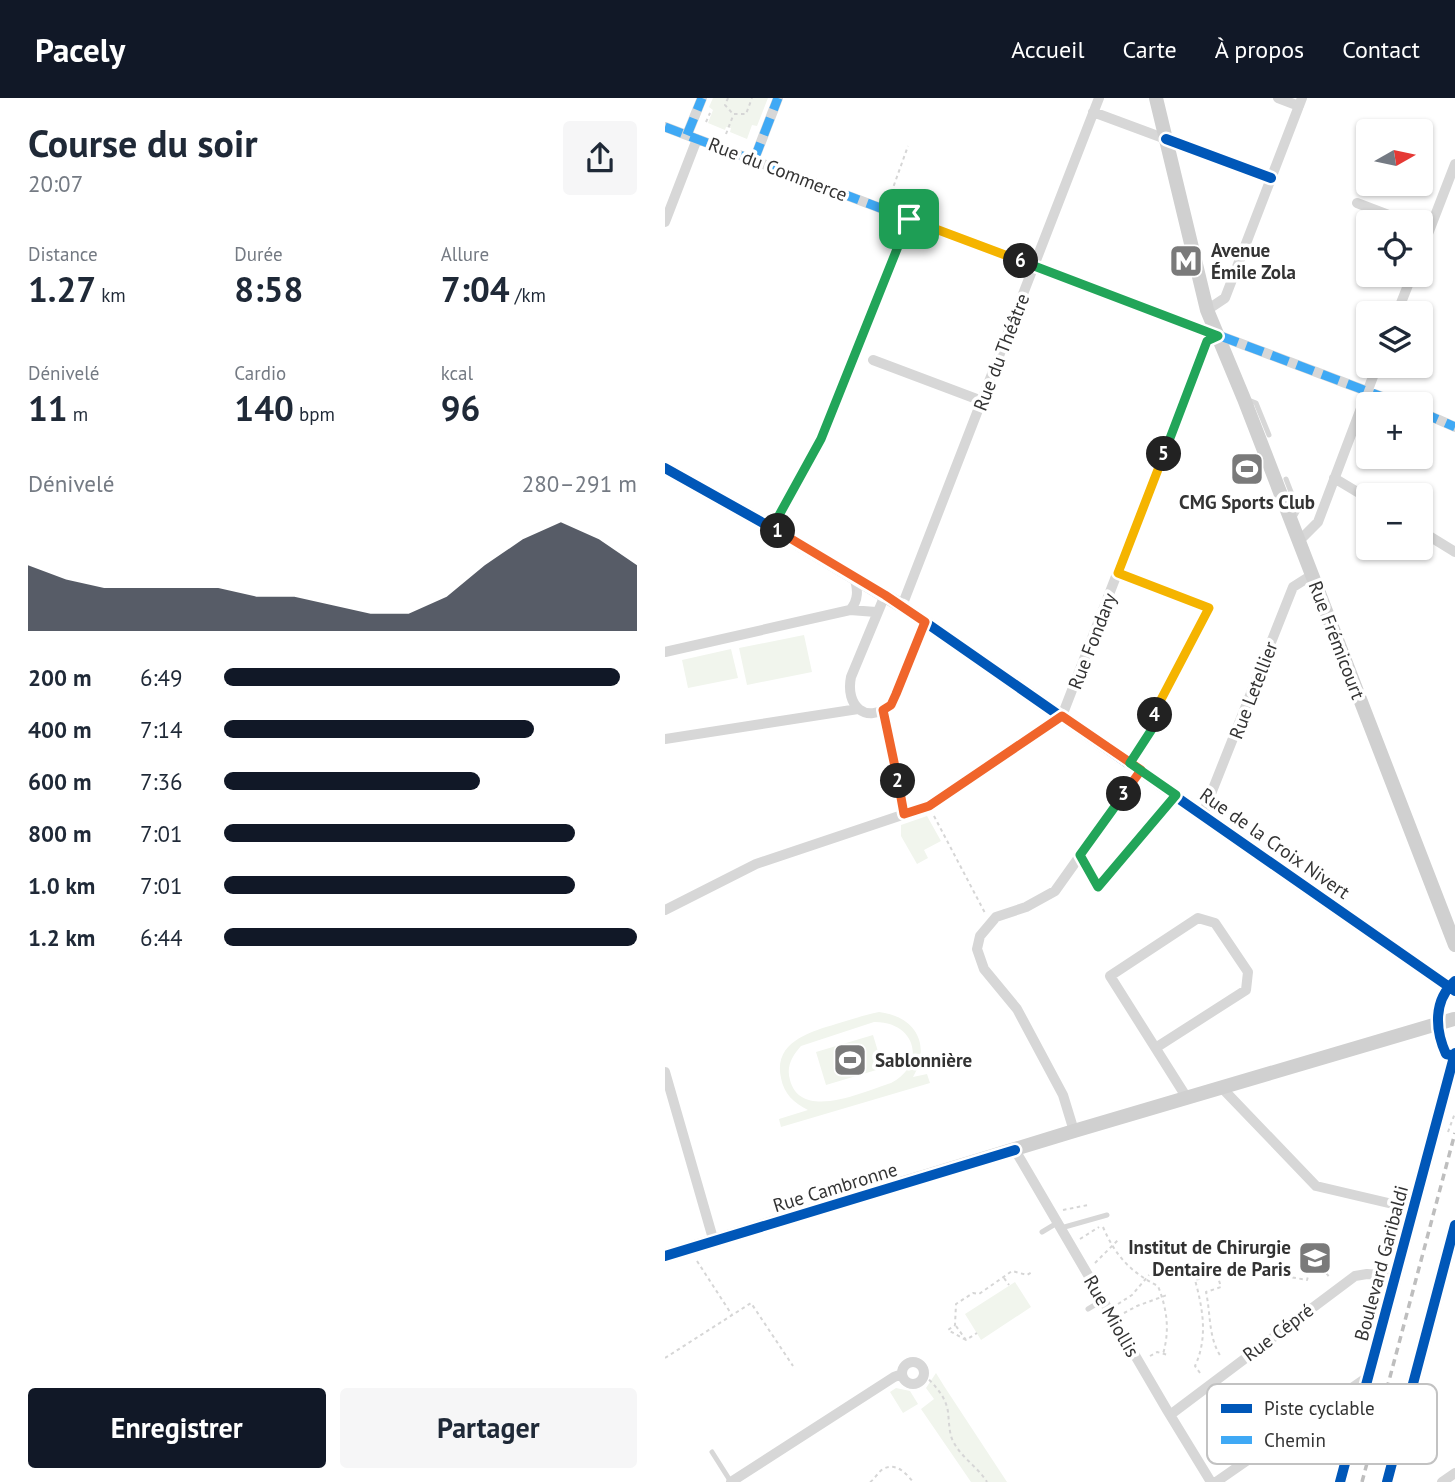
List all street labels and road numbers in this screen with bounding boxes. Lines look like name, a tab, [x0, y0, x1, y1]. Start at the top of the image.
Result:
street label: Rue du Commerce	[705, 132, 851, 206]
street label: Rue du Théâtre	[968, 290, 1034, 414]
street label: Rue Frémicourt	[1303, 578, 1371, 703]
street label: Rue Fondary	[1063, 589, 1121, 693]
street label: Rue Letellier	[1223, 637, 1283, 742]
street label: Rue de la Croix Nivert	[1195, 782, 1355, 904]
street label: Rue Cambronne	[770, 1157, 900, 1217]
street label: Boulevard Garibaldi	[1349, 1183, 1413, 1343]
street label: Rue Miollis	[1079, 1271, 1145, 1361]
street label: Rue Cépré	[1238, 1298, 1318, 1366]

